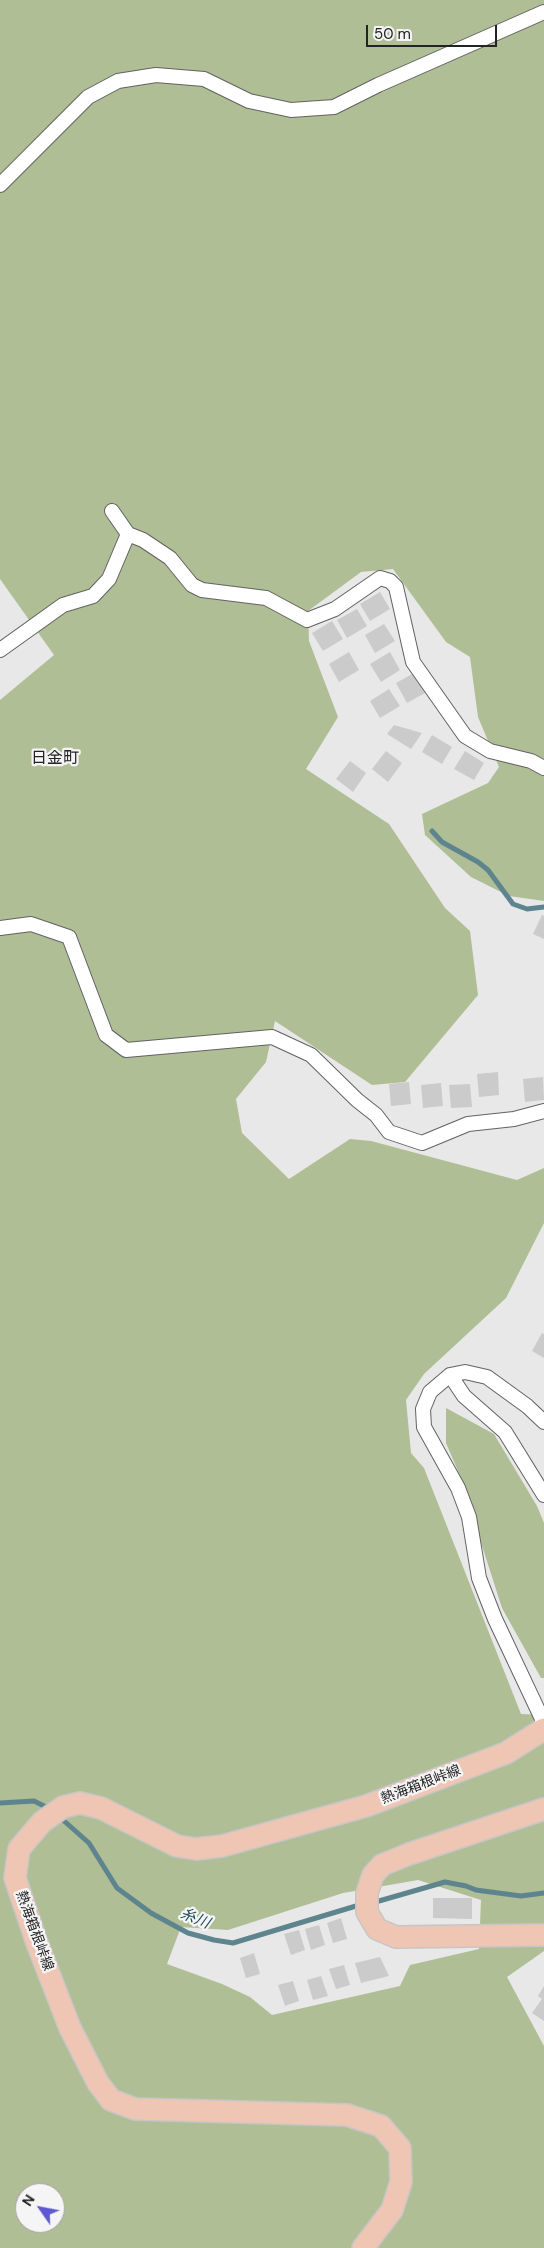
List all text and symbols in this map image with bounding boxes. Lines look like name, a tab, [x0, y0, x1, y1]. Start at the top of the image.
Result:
scale bar	[369, 15, 500, 47]
text: 50 m	[374, 24, 411, 44]
district label: 日金町	[31, 749, 79, 769]
street label: 熱海箱根峠線	[379, 1762, 463, 1808]
street label: 熱海箱根峠線	[12, 1889, 56, 1973]
water label: 糸川	[178, 1905, 212, 1933]
north arrow	[15, 2183, 65, 2233]
text: N	[18, 2191, 39, 2210]

